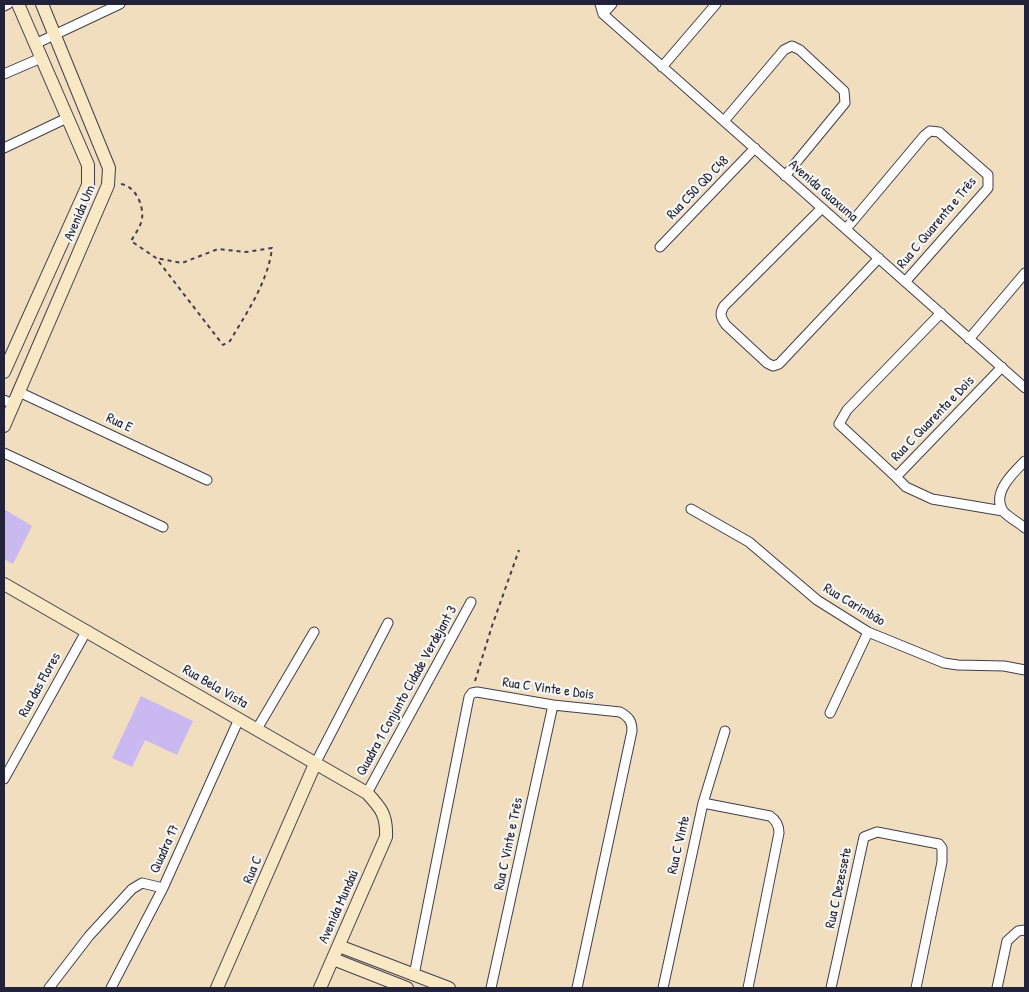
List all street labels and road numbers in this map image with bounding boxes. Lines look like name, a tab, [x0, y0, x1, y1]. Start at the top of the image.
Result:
street label: Rua C50 QD C48	[664, 153, 732, 223]
street label: Avenida Guaxuma	[785, 156, 861, 226]
street label: Rua C Quarenta e Três	[894, 174, 980, 272]
street label: Avenida Um	[61, 183, 99, 243]
street label: Rua C Quarenta e Dois	[888, 373, 978, 465]
street label: Rua E	[103, 410, 135, 436]
street label: Rua Carimbão	[820, 580, 888, 630]
street label: Quadra 1 Conjunto Cidade Verdejant 3	[353, 603, 461, 779]
street label: Rua das Flores	[15, 650, 65, 720]
street label: Rua Bela Vista	[179, 662, 251, 712]
street label: Rua C Vinte e Dois	[501, 674, 595, 704]
street label: Rua C Vinte e Três	[491, 796, 527, 892]
street label: Rua C Vinte	[664, 814, 694, 876]
street label: Quadra 17	[147, 822, 183, 876]
street label: Rua C Dezessete	[822, 846, 856, 930]
street label: Rua C	[240, 854, 266, 886]
street label: Avenida Mundaú	[315, 868, 363, 946]

